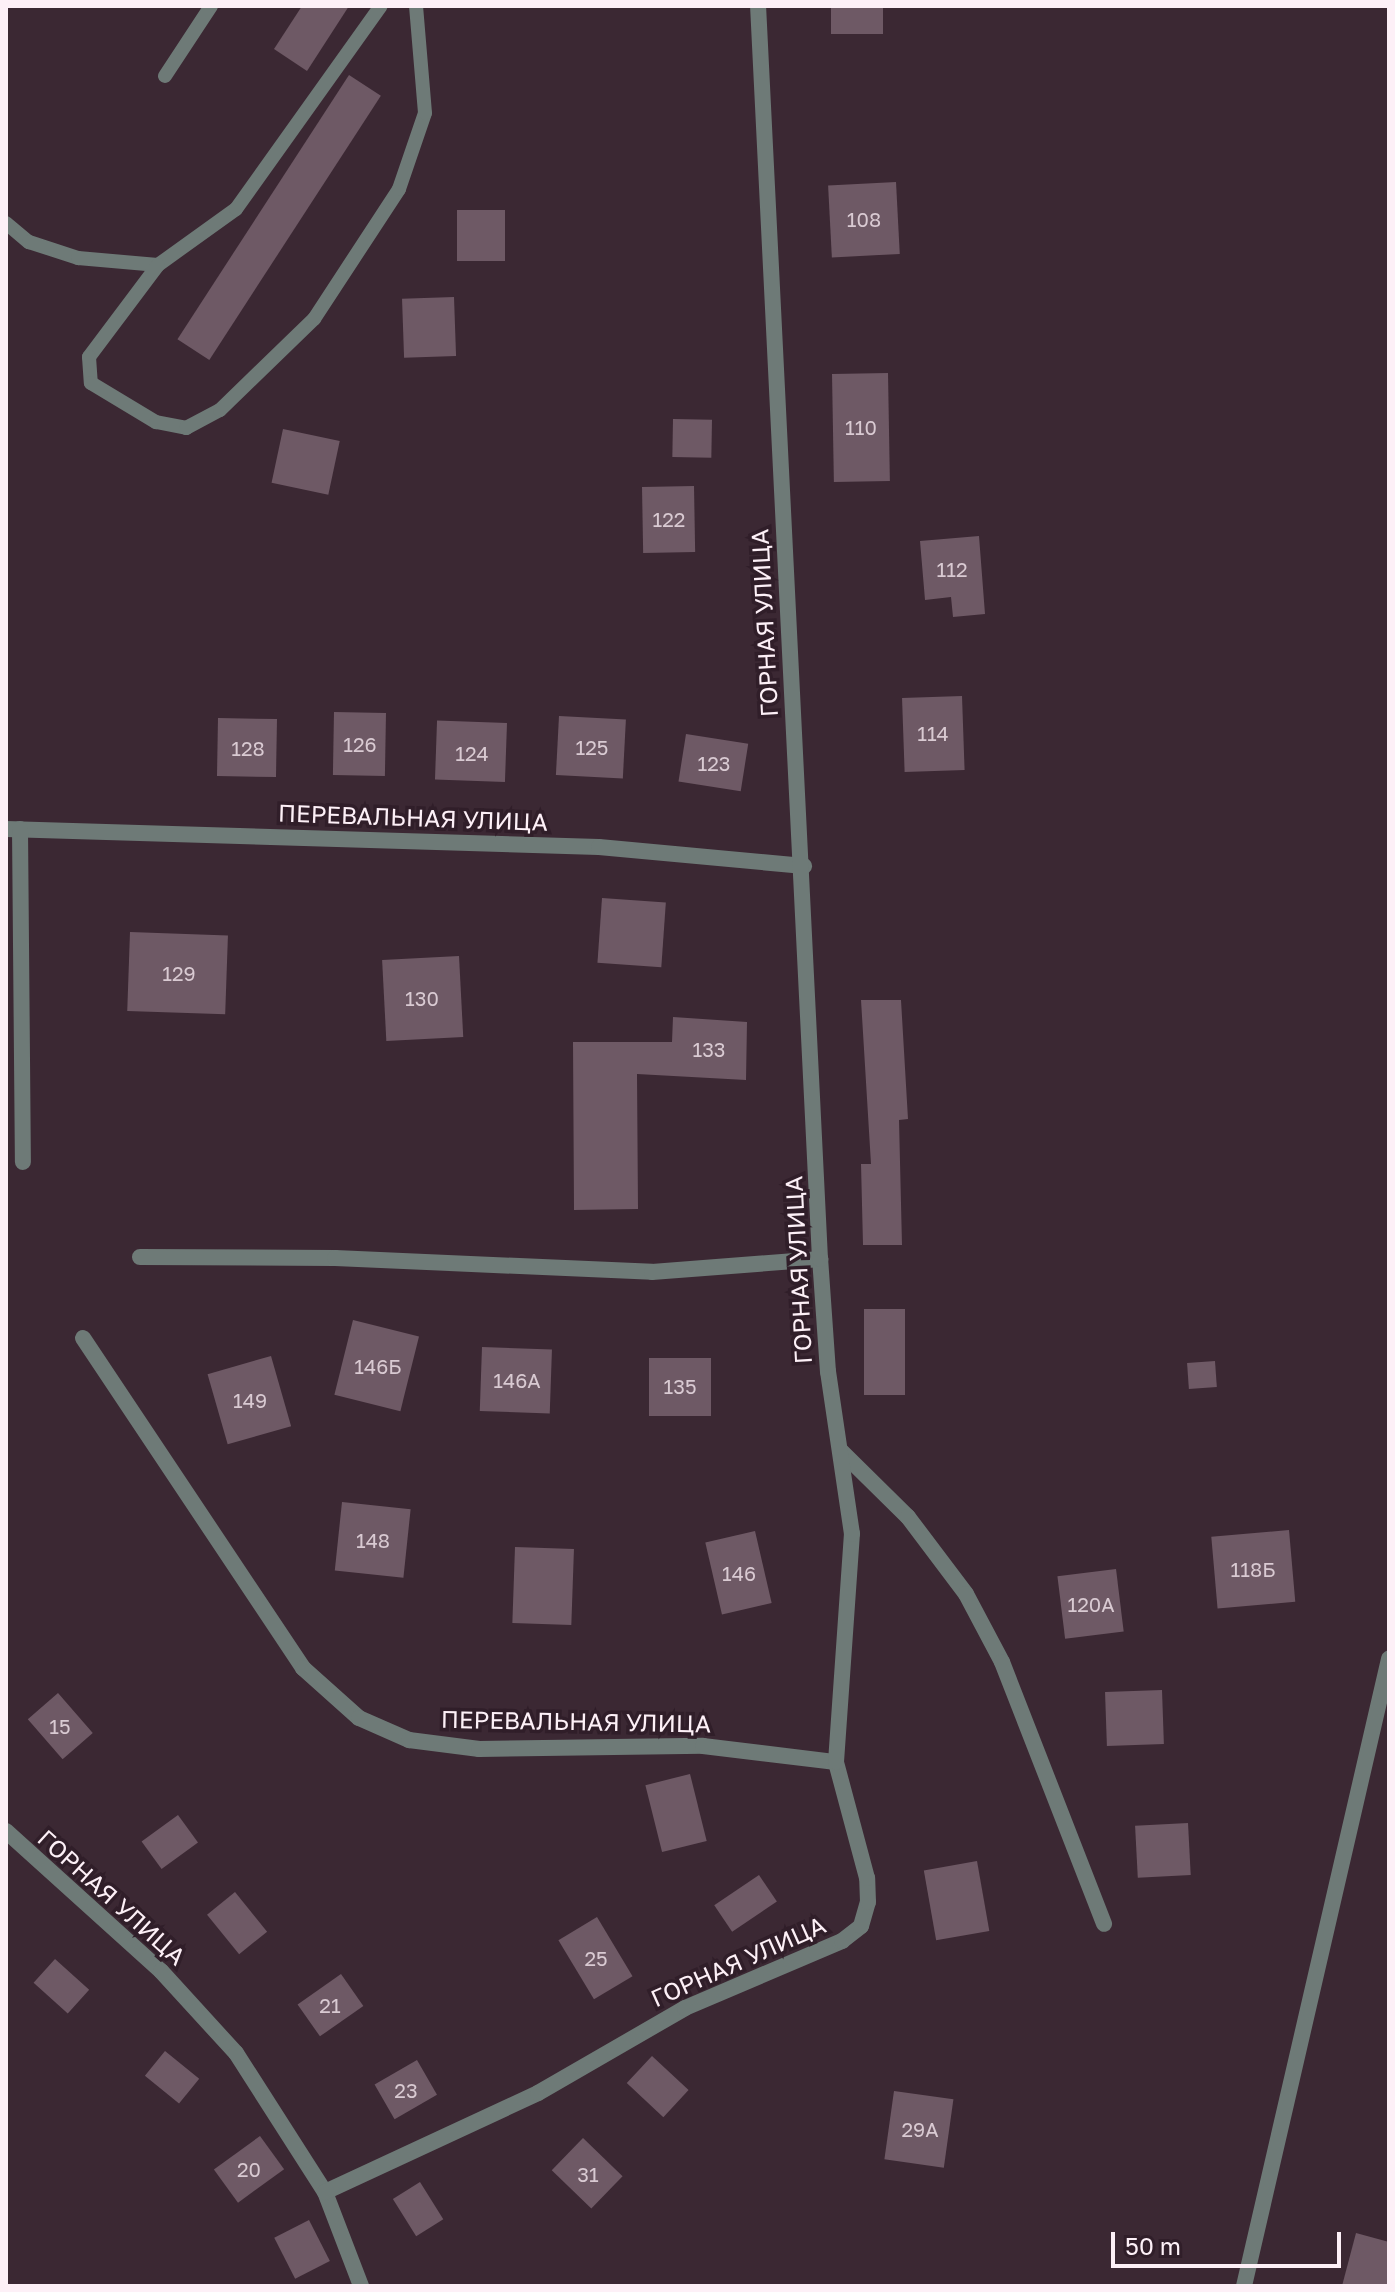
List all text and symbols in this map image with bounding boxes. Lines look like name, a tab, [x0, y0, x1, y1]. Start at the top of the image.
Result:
house number: 108	[847, 207, 881, 231]
house number: 110	[845, 415, 877, 439]
house number: 122	[653, 507, 685, 531]
street label: ГОРНАЯ УЛИЦА	[745, 528, 783, 718]
house number: 112	[937, 557, 967, 581]
house number: 114	[917, 721, 949, 745]
house number: 126	[343, 732, 377, 756]
house number: 125	[576, 735, 608, 759]
house number: 128	[231, 736, 265, 760]
house number: 124	[455, 741, 489, 765]
house number: 123	[698, 751, 730, 775]
street label: ПЕРЕВАЛЬНАЯ УЛИЦА	[278, 798, 548, 836]
house number: 129	[162, 961, 196, 985]
house number: 130	[405, 986, 439, 1010]
house number: 133	[692, 1037, 726, 1061]
street label: ГОРНАЯ УЛИЦА	[779, 1175, 817, 1365]
house number: 146Б	[354, 1354, 402, 1378]
house number: 146А	[493, 1368, 541, 1392]
house number: 135	[664, 1374, 696, 1398]
house number: 149	[233, 1388, 267, 1412]
house number: 148	[356, 1528, 390, 1552]
house number: 118Б	[1231, 1557, 1275, 1581]
house number: 146	[722, 1561, 756, 1585]
house number: 120А	[1067, 1592, 1115, 1616]
street label: ПЕРЕВАЛЬНАЯ УЛИЦА	[441, 1704, 711, 1738]
house number: 15	[49, 1714, 71, 1738]
street label: ГОРНАЯ УЛИЦА	[32, 1823, 192, 1971]
street label: ГОРНАЯ УЛИЦА	[646, 1910, 830, 2012]
house number: 25	[584, 1946, 608, 1970]
house number: 21	[319, 1993, 341, 2017]
house number: 23	[394, 2078, 418, 2102]
house number: 29А	[901, 2117, 939, 2141]
house number: 20	[237, 2157, 261, 2181]
house number: 31	[577, 2162, 599, 2186]
scale bar	[1115, 2216, 1345, 2266]
text: 50 m	[1125, 2231, 1181, 2260]

